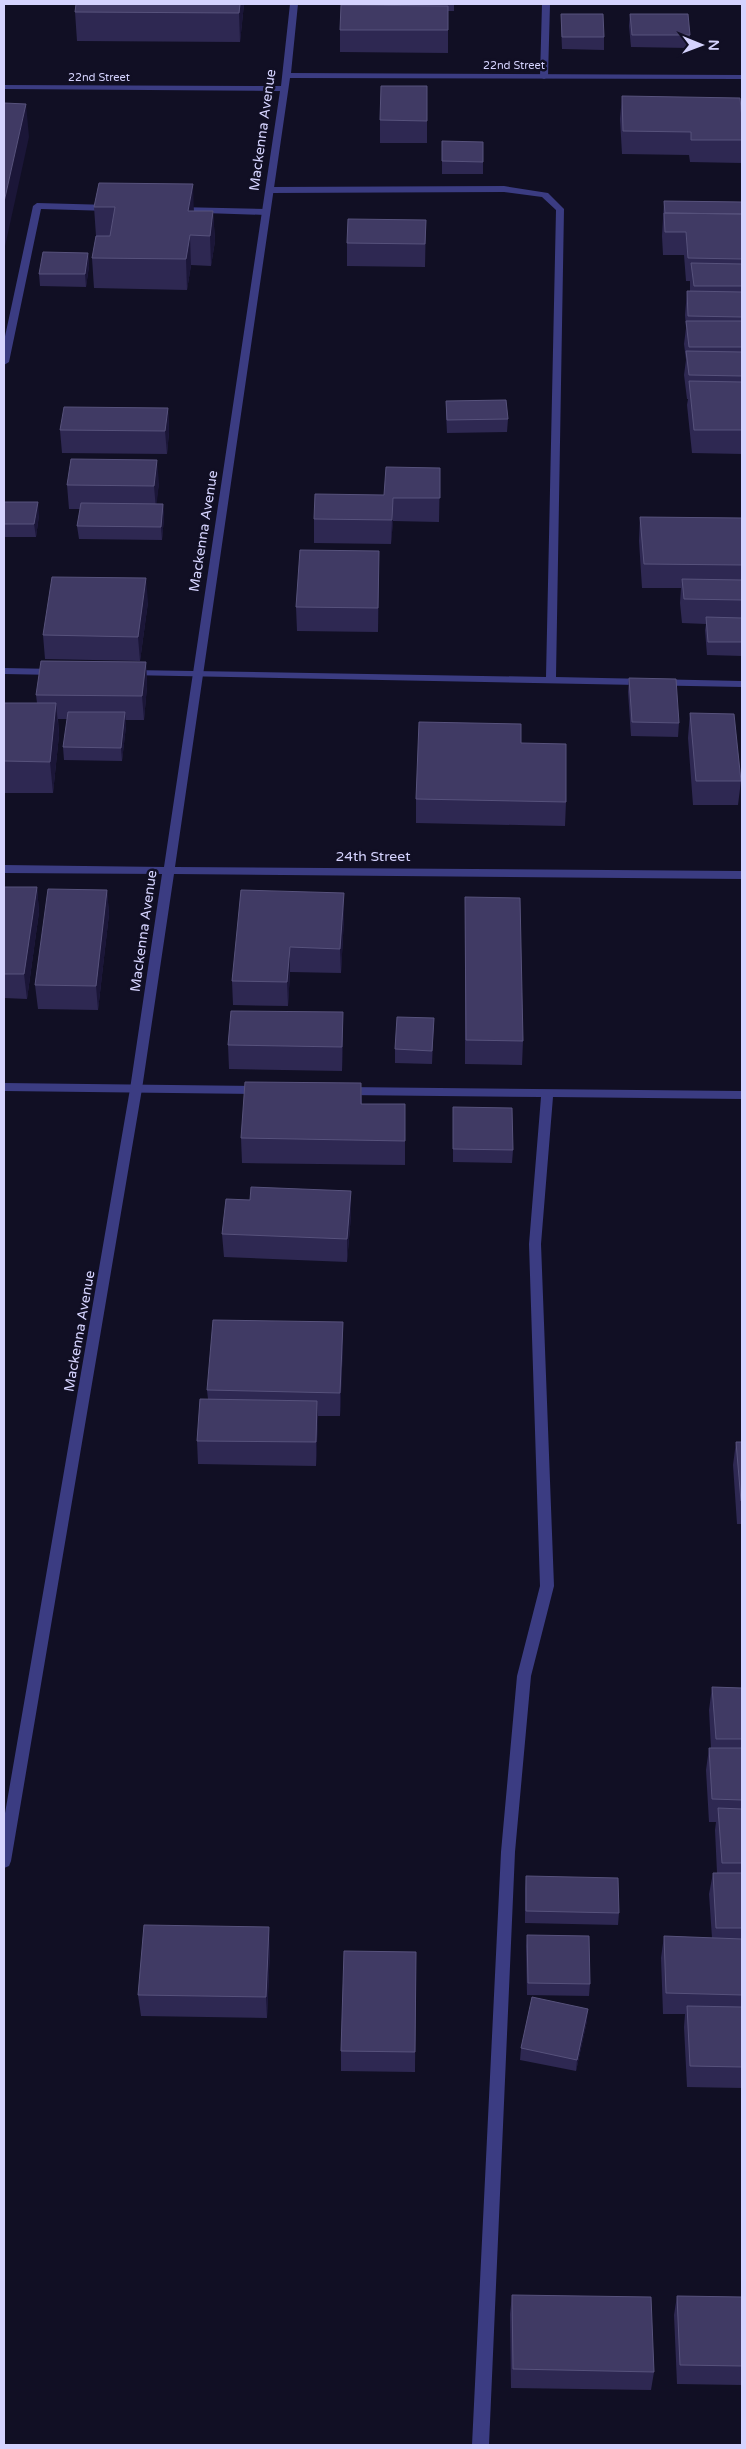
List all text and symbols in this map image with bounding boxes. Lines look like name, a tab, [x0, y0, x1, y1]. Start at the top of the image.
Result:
north arrow	[676, 20, 726, 70]
text: N	[705, 39, 722, 51]
street label: 22nd Street	[483, 59, 545, 72]
street label: Mackenna Avenue	[246, 68, 279, 192]
street label: 22nd Street	[68, 71, 130, 84]
street label: Mackenna Avenue	[185, 469, 222, 593]
street label: 24th Street	[335, 848, 411, 865]
street label: Mackenna Avenue	[127, 869, 160, 993]
street label: Mackenna Avenue	[60, 1269, 99, 1393]

